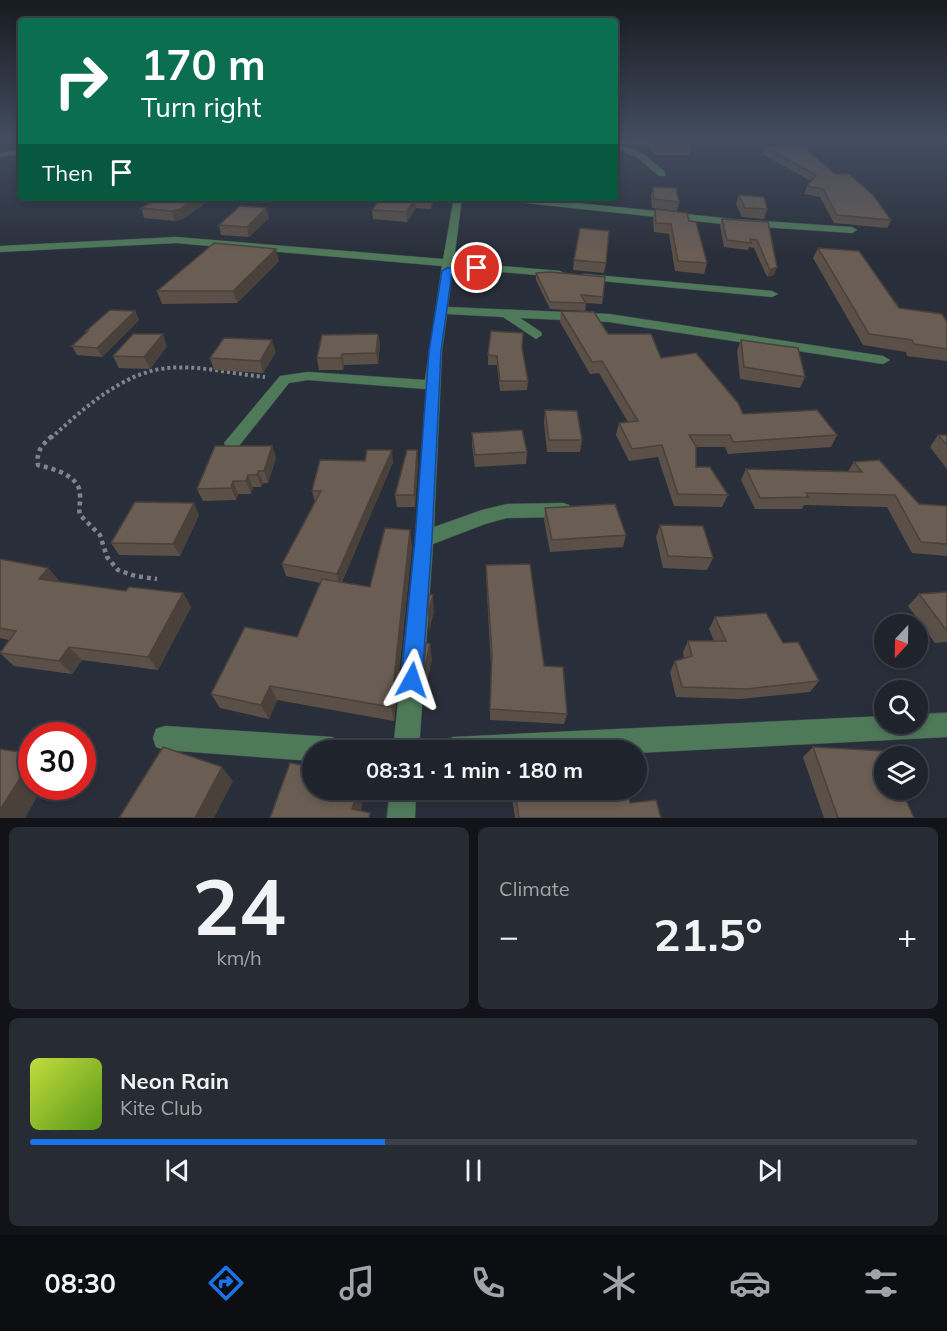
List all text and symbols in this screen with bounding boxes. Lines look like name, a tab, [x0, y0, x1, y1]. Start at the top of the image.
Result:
text: 170 m	[141, 38, 266, 91]
icon: right	[42, 42, 120, 120]
text: Turn right	[141, 90, 261, 124]
icon: arrive	[105, 156, 138, 189]
text: Then	[42, 159, 93, 187]
pin	[451, 242, 502, 293]
icon: arrive	[460, 251, 493, 284]
north arrow	[874, 614, 928, 668]
map controls	[874, 614, 928, 800]
position arrow	[380, 648, 444, 712]
button: search	[874, 680, 928, 734]
speed limit sign: 30	[18, 722, 96, 800]
button: layers	[874, 746, 928, 800]
text: 08:31 · 1 min · 180 m	[366, 756, 583, 784]
text: 24	[192, 857, 286, 955]
text: Climate	[499, 876, 570, 901]
text: 21.5°	[653, 906, 763, 962]
text: −	[499, 915, 519, 956]
text: +	[897, 915, 917, 956]
text: km/h	[216, 945, 262, 970]
text: Neon Rain	[120, 1067, 229, 1095]
text: Kite Club	[120, 1095, 202, 1120]
icon: previous	[161, 1154, 194, 1187]
icon: pause	[457, 1154, 490, 1187]
icon: next	[753, 1154, 786, 1187]
icon: directions	[205, 1262, 247, 1304]
icon: music	[336, 1262, 378, 1304]
icon: phone	[467, 1262, 509, 1304]
icon: climate	[598, 1262, 640, 1304]
icon: car	[729, 1262, 771, 1304]
icon: filters	[860, 1262, 902, 1304]
text: 08:30	[45, 1266, 116, 1300]

